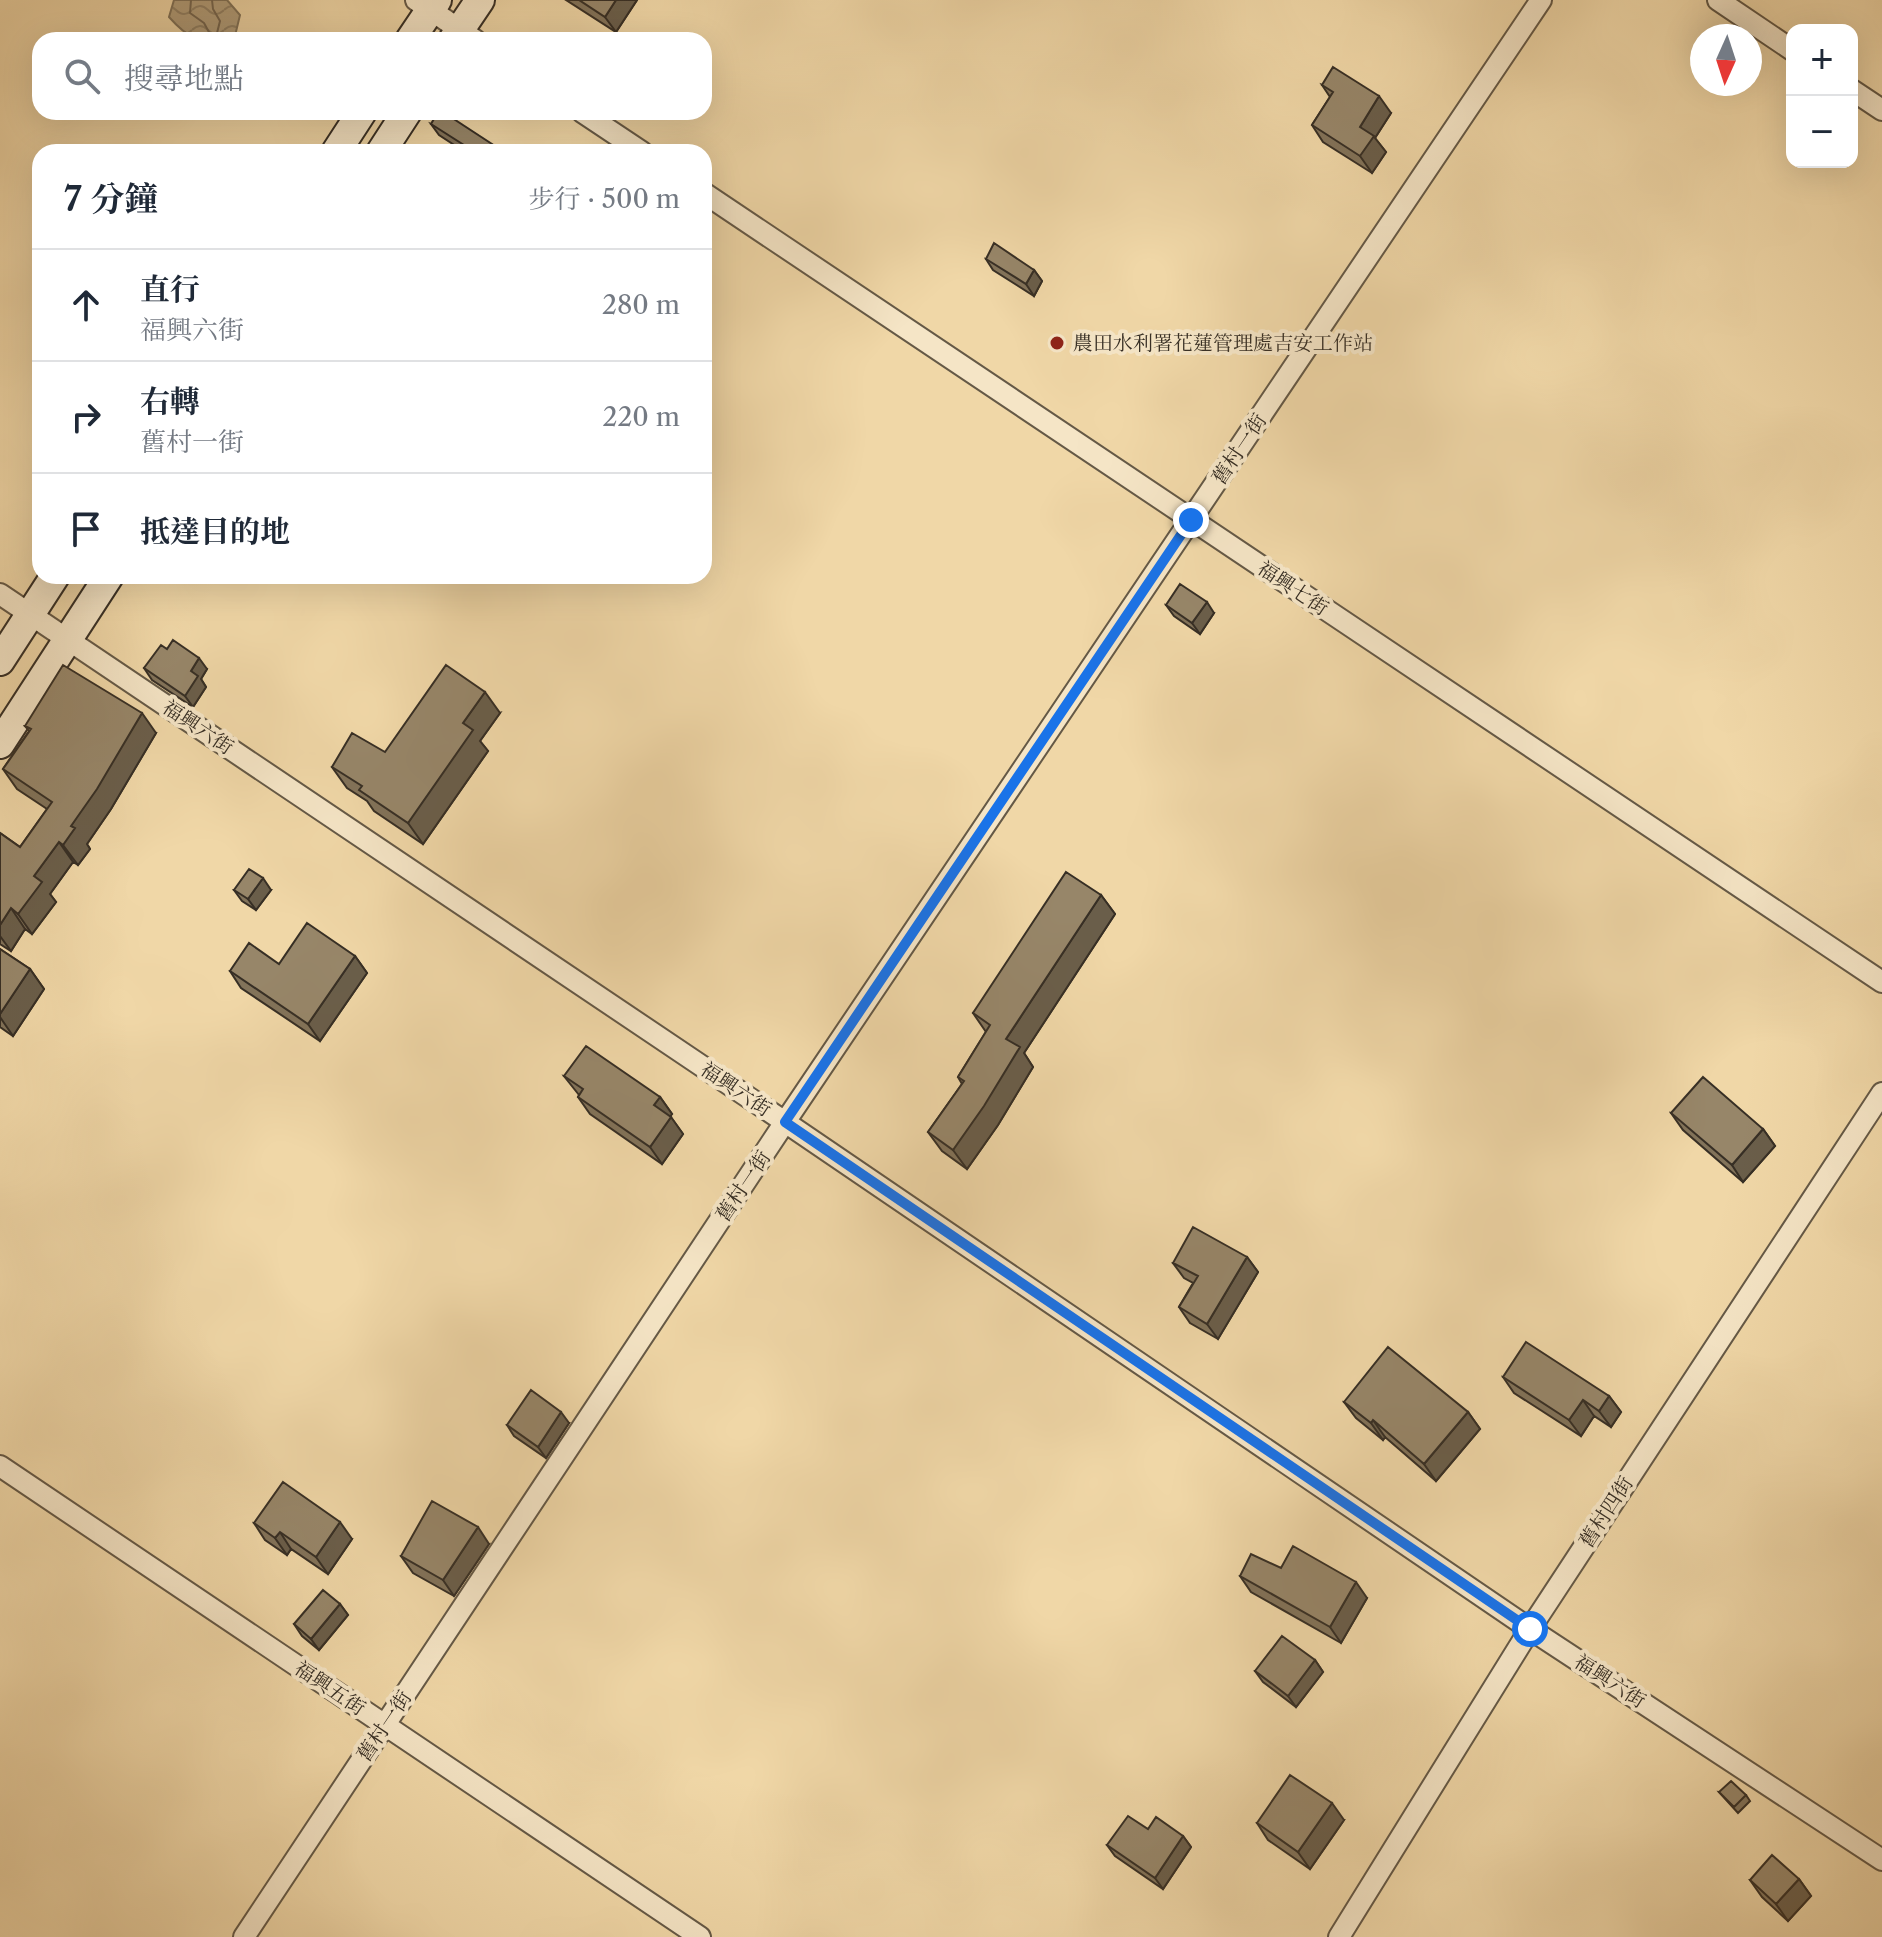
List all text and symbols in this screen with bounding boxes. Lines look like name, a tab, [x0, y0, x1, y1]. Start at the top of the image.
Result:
north arrow	[1690, 24, 1762, 96]
map controls	[1786, 24, 1858, 168]
button: +	[1786, 24, 1858, 96]
search box	[32, 32, 712, 120]
icon: search	[60, 54, 104, 98]
text: 搜尋地點	[124, 60, 244, 97]
button: −	[1786, 96, 1858, 168]
text: 7 分鐘	[64, 178, 158, 220]
text: 步行 · 500 m	[529, 183, 680, 215]
text: 直行	[140, 271, 200, 308]
icon: ahead	[64, 283, 108, 327]
text: 280 m	[602, 289, 680, 321]
text: 福興六街	[140, 314, 244, 346]
place label: 農田水利署花蓮管理處吉安工作站	[1073, 331, 1373, 355]
marker: 農田水利署花蓮管理處吉安工作站	[1048, 334, 1066, 352]
text: 右轉	[140, 383, 200, 420]
icon: right	[64, 395, 108, 439]
text: 220 m	[602, 401, 680, 433]
street label: 舊村一街	[1207, 409, 1271, 489]
text: 舊村一街	[140, 426, 244, 458]
route end	[1173, 502, 1209, 538]
icon: arrive	[64, 507, 108, 551]
text: 抵達目的地	[140, 513, 290, 550]
street label: 福興七街	[1253, 556, 1333, 620]
street label: 福興六街	[158, 695, 238, 759]
street label: 福興六街	[696, 1057, 776, 1121]
street label: 舊村一街	[711, 1146, 775, 1226]
street label: 舊村四街	[1574, 1472, 1638, 1552]
route start	[1512, 1611, 1548, 1647]
street label: 福興六街	[1570, 1649, 1650, 1713]
street label: 福興五街	[290, 1656, 370, 1720]
street label: 舊村一街	[352, 1686, 416, 1766]

